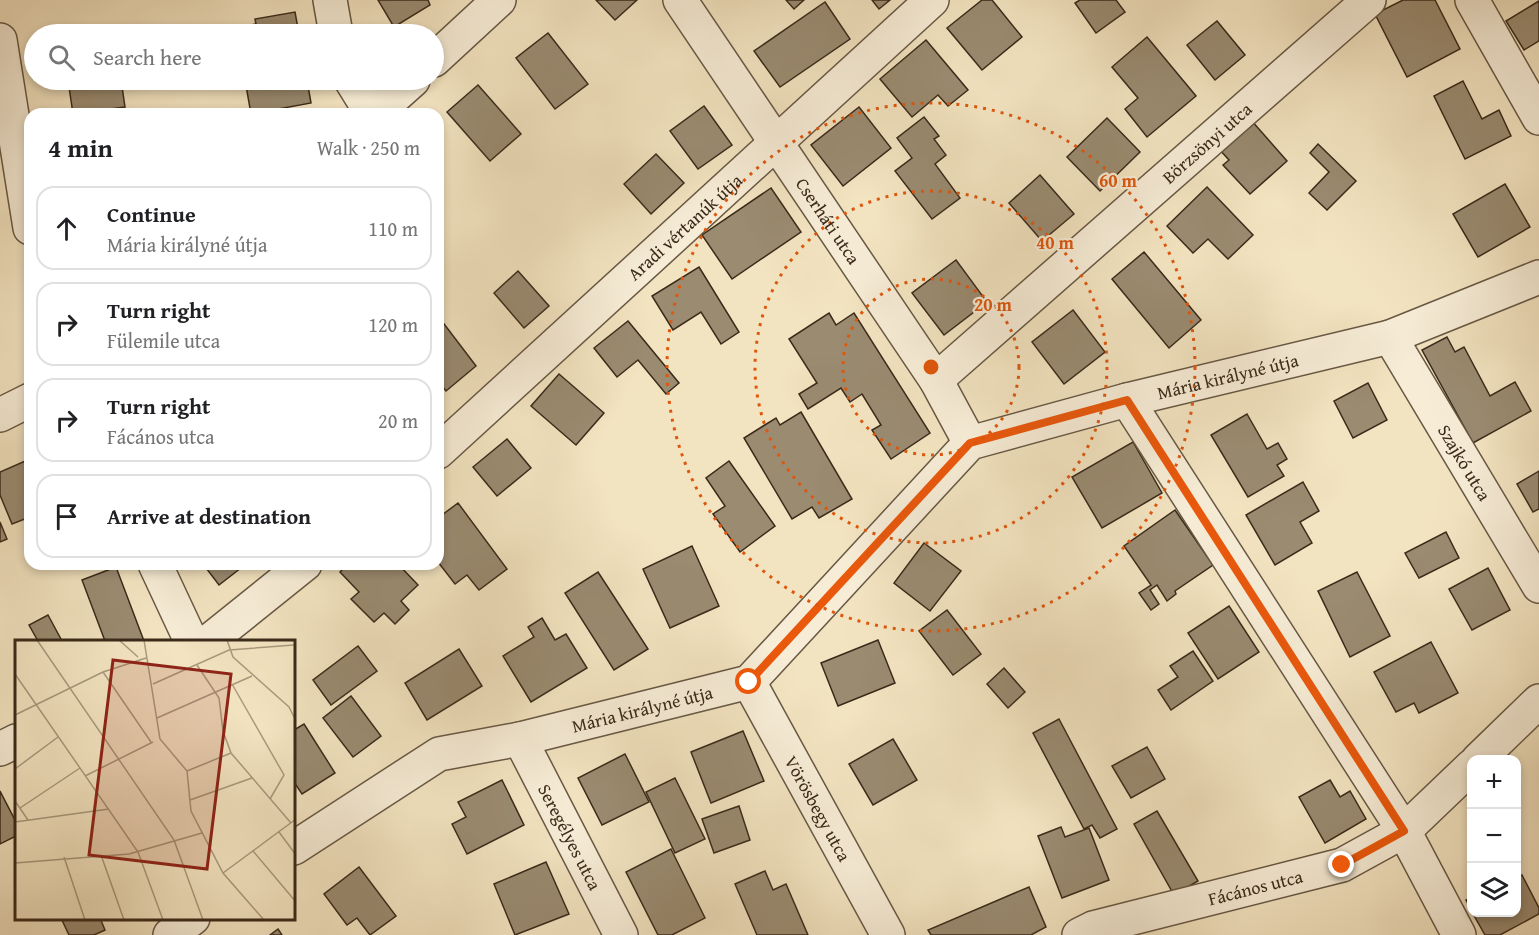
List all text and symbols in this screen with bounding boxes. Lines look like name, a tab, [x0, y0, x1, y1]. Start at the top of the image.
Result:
search box	[24, 24, 444, 90]
icon: search	[45, 41, 78, 74]
text: Search here	[93, 41, 202, 73]
street label: Börzsönyi utca	[1156, 95, 1258, 190]
text: 4 min	[48, 128, 113, 167]
text: Walk · 250 m	[317, 133, 420, 162]
street label: Aradi vértanúk útja	[621, 166, 748, 286]
text: 60 m	[1099, 167, 1138, 194]
street label: Cserháti utca	[790, 172, 868, 270]
text: Continue	[107, 198, 196, 230]
icon: ahead	[50, 212, 83, 245]
text: 110 m	[368, 214, 418, 243]
text: 40 m	[1036, 229, 1075, 256]
text: Mária királyné útja	[107, 230, 267, 259]
text: 20 m	[974, 291, 1013, 318]
text: Turn right	[107, 294, 210, 326]
icon: right	[50, 308, 83, 341]
text: 120 m	[368, 310, 418, 339]
text: Fülemile utca	[107, 326, 220, 355]
street label: Mária királyné útja	[1154, 346, 1302, 406]
centre of rings	[921, 357, 941, 377]
text: Turn right	[107, 390, 210, 422]
icon: right	[50, 404, 83, 437]
text: 20 m	[378, 406, 418, 435]
street label: Szajkó utca	[1432, 419, 1499, 506]
text: Fácános utca	[107, 422, 215, 451]
icon: arrive	[50, 500, 83, 533]
text: Arrive at destination	[107, 500, 311, 532]
inset map	[15, 640, 296, 920]
route start	[735, 668, 761, 694]
street label: Mária királyné útja	[569, 678, 716, 739]
street label: Vörösbegy utca	[778, 750, 859, 866]
map controls	[1467, 755, 1521, 917]
button: +	[1467, 755, 1521, 809]
street label: Seregélyes utca	[532, 779, 609, 895]
button: −	[1467, 809, 1521, 863]
route end	[1328, 851, 1354, 877]
street label: Fácános utca	[1205, 862, 1306, 912]
button: layers	[1467, 863, 1521, 917]

